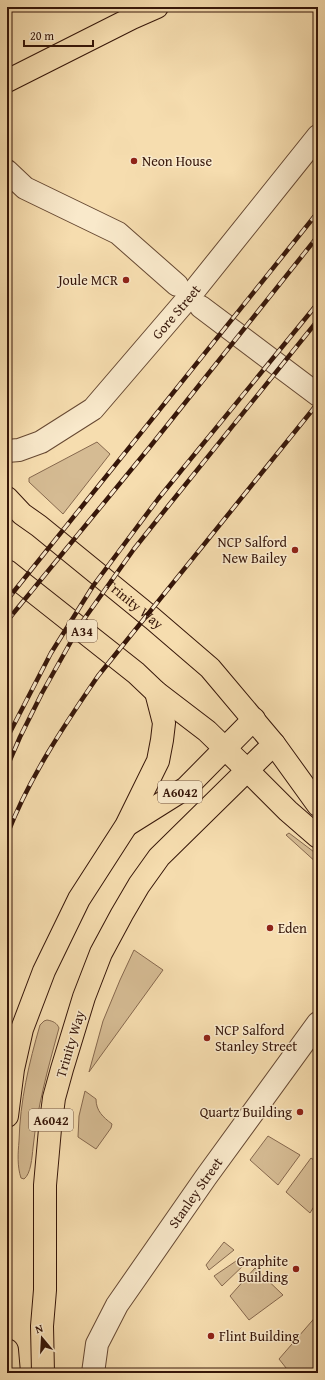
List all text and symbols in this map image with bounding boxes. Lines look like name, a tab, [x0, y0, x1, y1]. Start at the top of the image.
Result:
scale bar	[24, 22, 93, 48]
text: 20 m	[30, 27, 54, 44]
place label: Neon House	[142, 151, 212, 171]
marker: Neon House	[129, 156, 139, 166]
place label: Joule MCR	[56, 270, 119, 290]
marker: Joule MCR	[121, 275, 131, 285]
street label: Gore Street	[147, 280, 205, 343]
place label: NCP Salford New Bailey	[218, 532, 288, 568]
marker: NCP Salford New Bailey	[290, 545, 300, 555]
street label: Trinity Way	[101, 574, 168, 634]
road number: A34	[67, 620, 97, 642]
road number: A6042	[158, 781, 202, 803]
place label: Eden	[278, 918, 307, 938]
marker: Eden	[265, 923, 275, 933]
street label: Trinity Way	[50, 1008, 90, 1080]
place label: NCP Salford Stanley Street	[215, 1020, 297, 1056]
marker: NCP Salford Stanley Street	[202, 1033, 212, 1043]
place label: Quartz Building	[200, 1102, 292, 1122]
marker: Quartz Building	[295, 1107, 305, 1117]
road number: A6042	[29, 1109, 73, 1131]
street label: Stanley Street	[163, 1153, 227, 1232]
place label: Graphite Building	[237, 1251, 288, 1287]
marker: Graphite Building	[291, 1264, 301, 1274]
north arrow	[22, 1318, 62, 1358]
text: N	[33, 1320, 45, 1337]
place label: Flint Building	[219, 1326, 299, 1346]
marker: Flint Building	[206, 1331, 216, 1341]

